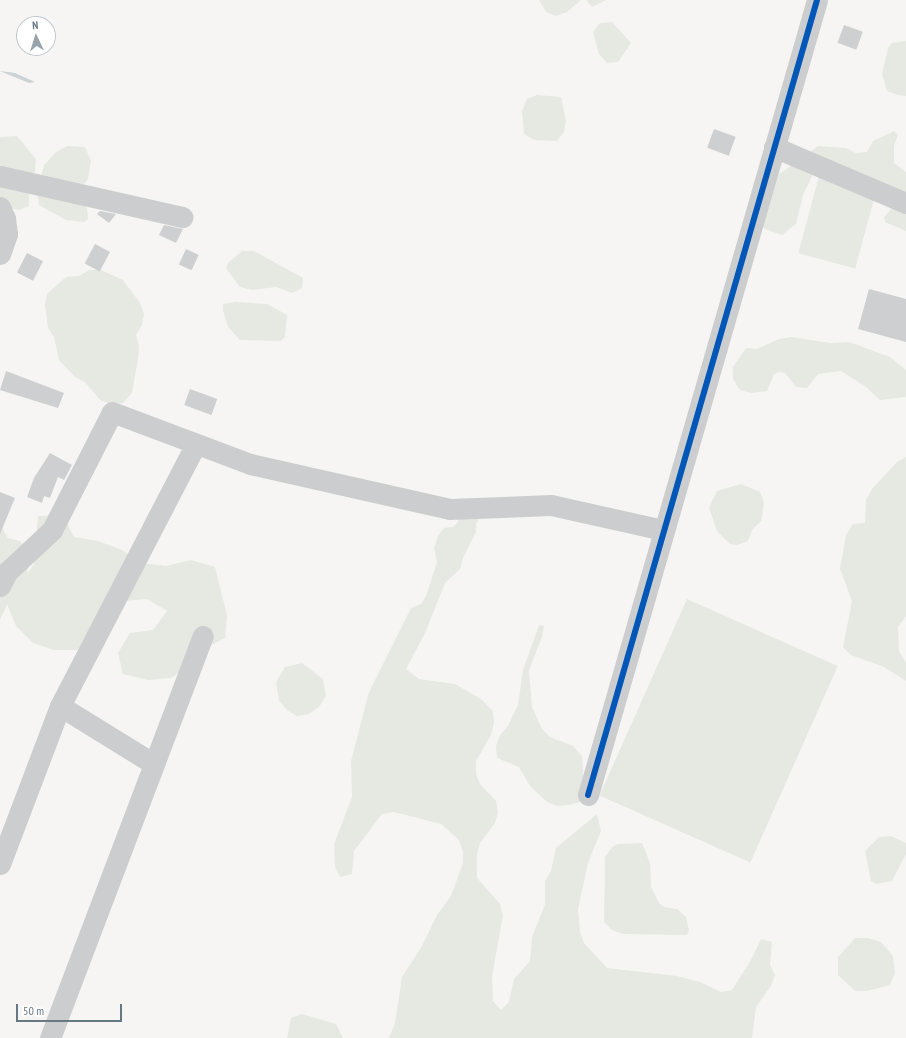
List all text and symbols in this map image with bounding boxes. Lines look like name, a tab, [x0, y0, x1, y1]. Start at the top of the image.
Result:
north arrow	[16, 16, 56, 56]
text: N	[32, 18, 39, 32]
scale bar	[18, 996, 124, 1022]
text: 50 m	[23, 1003, 44, 1018]

